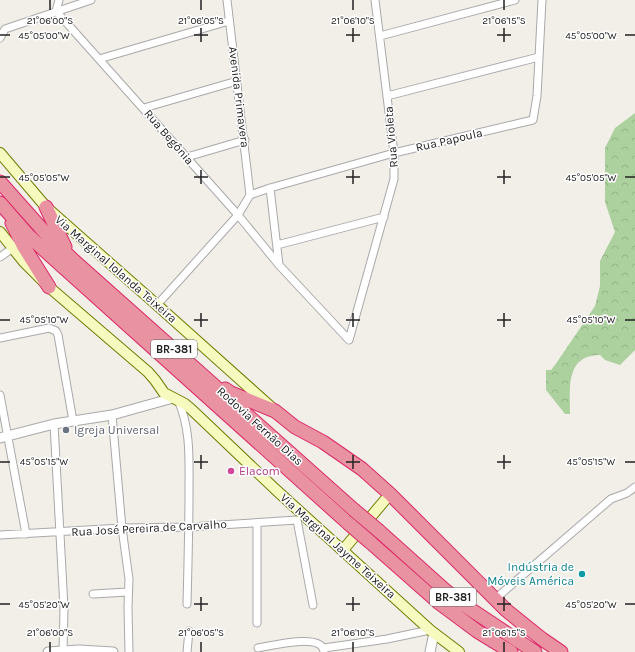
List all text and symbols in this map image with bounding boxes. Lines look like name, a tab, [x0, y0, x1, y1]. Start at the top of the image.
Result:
text: 21°06'00"S	[27, 15, 73, 27]
text: 21°06'05"S	[178, 15, 224, 27]
text: 21°06'10"S	[331, 15, 375, 27]
text: 21°06'15"S	[482, 15, 526, 27]
text: 45°05'00"W	[18, 30, 70, 42]
text: 45°05'00"W	[565, 30, 617, 42]
street label: Avenida Primavera	[226, 46, 252, 148]
street label: Rua Violeta	[381, 106, 401, 168]
street label: Rua Begônia	[141, 107, 197, 167]
street label: Rua Papoula	[414, 126, 484, 154]
text: 45°05'05"W	[18, 172, 70, 184]
text: 45°05'05"W	[565, 172, 617, 184]
street label: Via Marginal Iolanda Teixeira	[52, 212, 180, 326]
text: 45°05'10"W	[20, 314, 68, 326]
text: 45°05'10"W	[567, 314, 615, 326]
road number: BR-381	[151, 340, 197, 358]
street label: Rodovia Fernão Dias	[214, 384, 306, 468]
place label: Igreja Universal	[74, 423, 159, 437]
marker: Igreja Universal	[61, 425, 71, 435]
text: 45°05'15"W	[20, 456, 68, 468]
text: 45°05'15"W	[567, 456, 615, 468]
place label: Elacom	[239, 464, 280, 478]
marker: Elacom	[226, 466, 236, 476]
street label: Via Marginal Jayme Teixeira	[278, 491, 398, 601]
street label: Rua José Pereira de Carvalho	[71, 517, 227, 539]
place label: Indústria de Móveis América	[487, 560, 574, 588]
marker: Indústria de Móveis América	[577, 569, 587, 579]
road number: BR-381	[430, 588, 476, 606]
text: 45°05'20"W	[18, 599, 70, 611]
text: 45°05'20"W	[565, 599, 617, 611]
text: 21°06'00"S	[27, 627, 73, 639]
text: 21°06'05"S	[178, 627, 224, 639]
text: 21°06'10"S	[331, 627, 375, 639]
text: 21°06'15"S	[482, 627, 526, 639]

